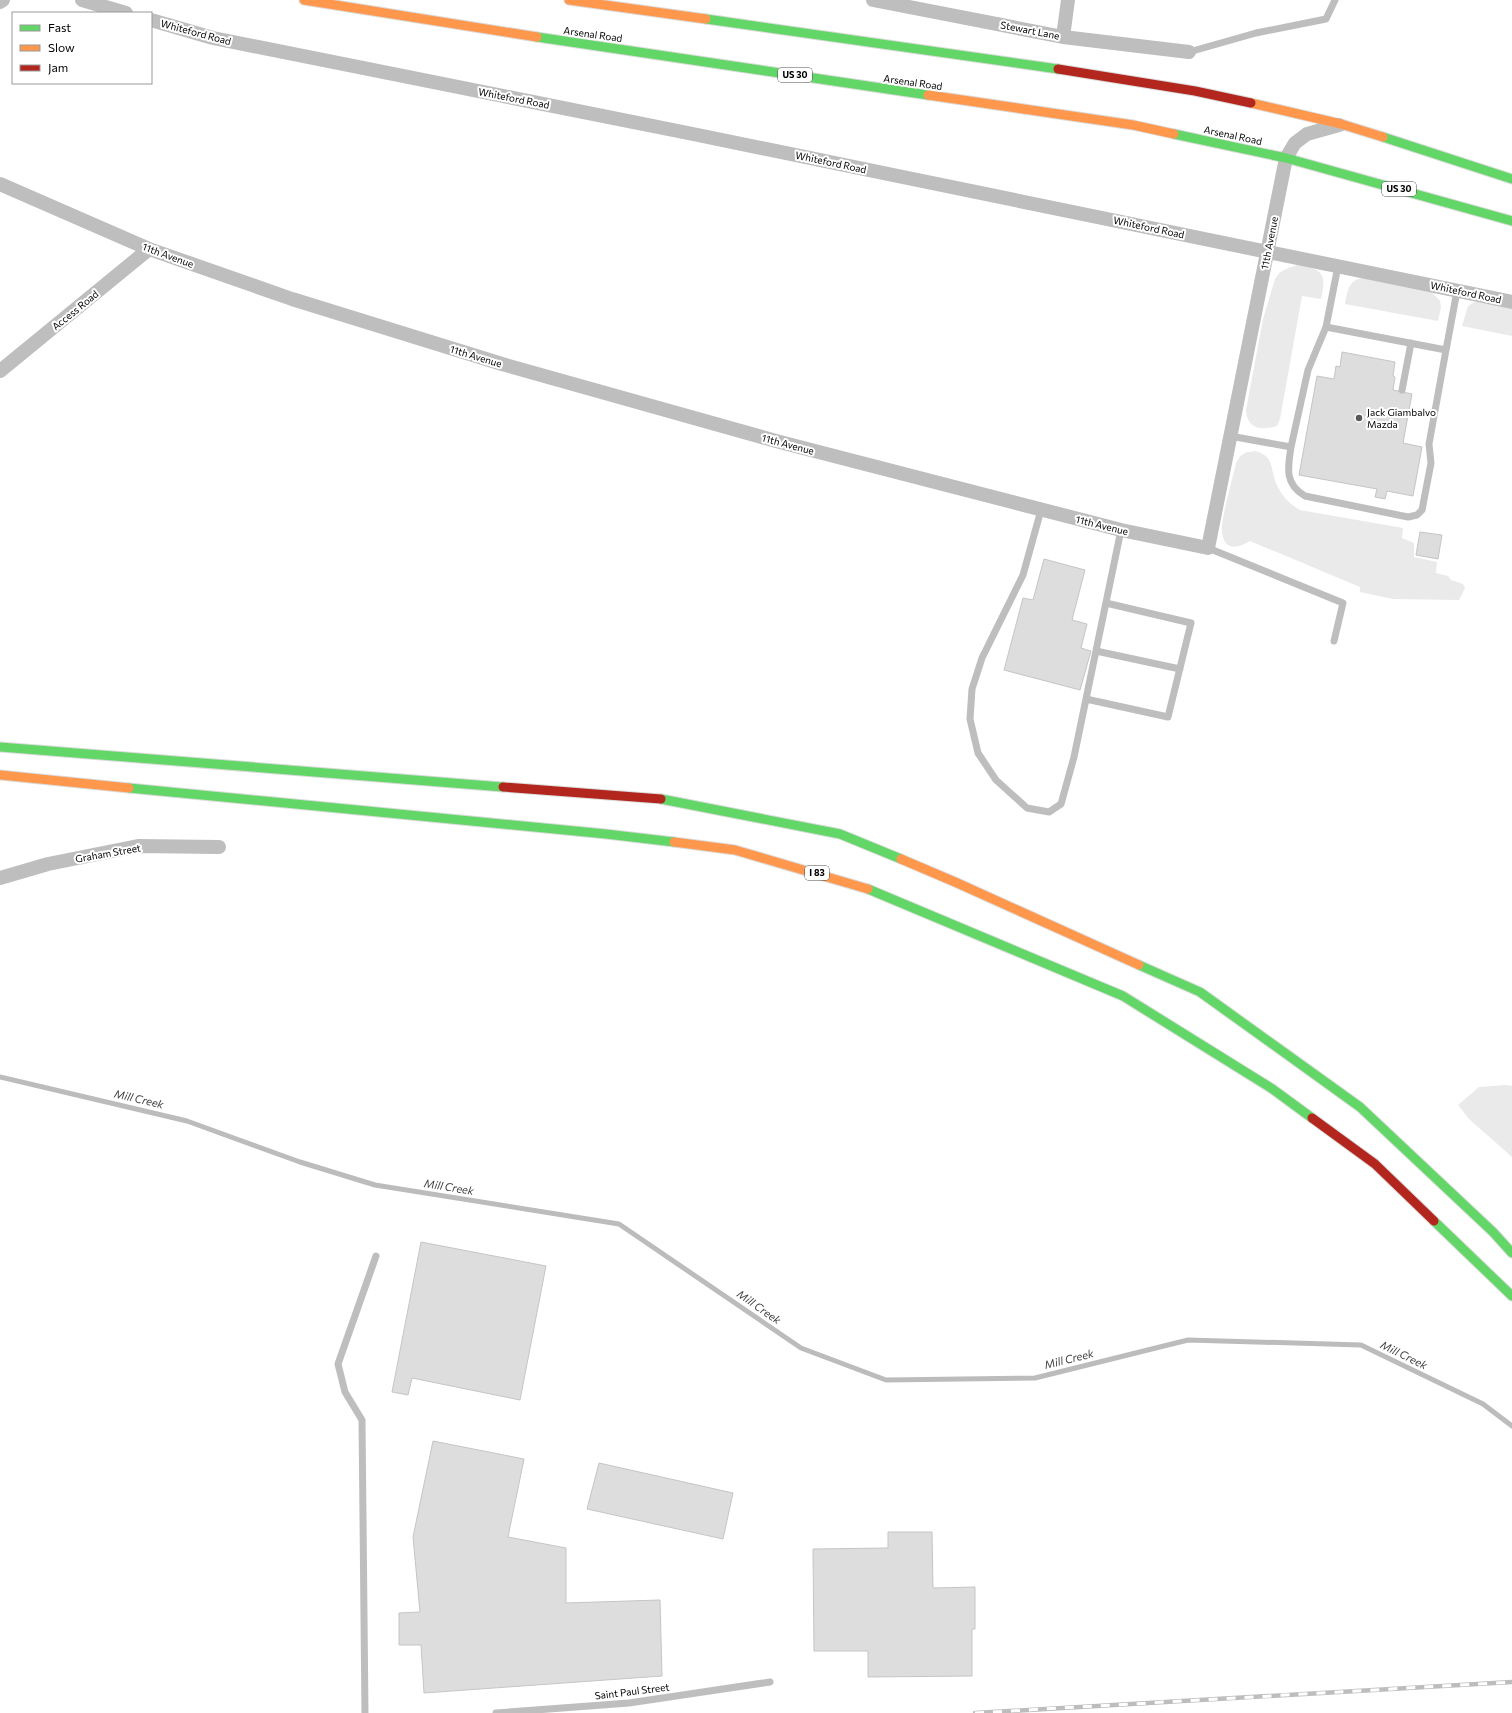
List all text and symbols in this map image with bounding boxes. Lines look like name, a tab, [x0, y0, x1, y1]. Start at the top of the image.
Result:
legend	[12, 12, 152, 84]
street label: Whiteford Road	[160, 17, 233, 47]
street label: Stewart Lane	[999, 18, 1061, 42]
text: Fast	[48, 20, 71, 34]
street label: Arsenal Road	[563, 24, 623, 44]
text: Slow	[48, 40, 75, 54]
text: Jam	[48, 60, 68, 75]
road number: US 30	[778, 68, 812, 82]
street label: Arsenal Road	[883, 72, 943, 92]
street label: Whiteford Road	[477, 85, 551, 111]
street label: Arsenal Road	[1203, 123, 1263, 147]
street label: Whiteford Road	[794, 149, 868, 175]
road number: US 30	[1382, 182, 1416, 196]
street label: Whiteford Road	[1112, 214, 1186, 240]
street label: 11th Avenue	[1258, 216, 1280, 270]
street label: 11th Avenue	[141, 240, 195, 270]
street label: Whiteford Road	[1429, 279, 1503, 305]
street label: Access Road	[49, 288, 101, 332]
street label: 11th Avenue	[449, 342, 503, 370]
place label: Jack Giambalvo Mazda	[1367, 406, 1436, 430]
marker: Jack Giambalvo Mazda	[1354, 413, 1364, 423]
street label: 11th Avenue	[761, 431, 815, 457]
street label: 11th Avenue	[1075, 513, 1129, 537]
street label: Graham Street	[74, 841, 142, 865]
road number: I 83	[805, 866, 829, 880]
water label: Mill Creek	[113, 1087, 166, 1111]
water label: Mill Creek	[423, 1176, 476, 1197]
water label: Mill Creek	[735, 1287, 784, 1327]
water label: Mill Creek	[1379, 1338, 1431, 1372]
water label: Mill Creek	[1043, 1346, 1096, 1371]
street label: Saint Paul Street	[594, 1680, 670, 1702]

